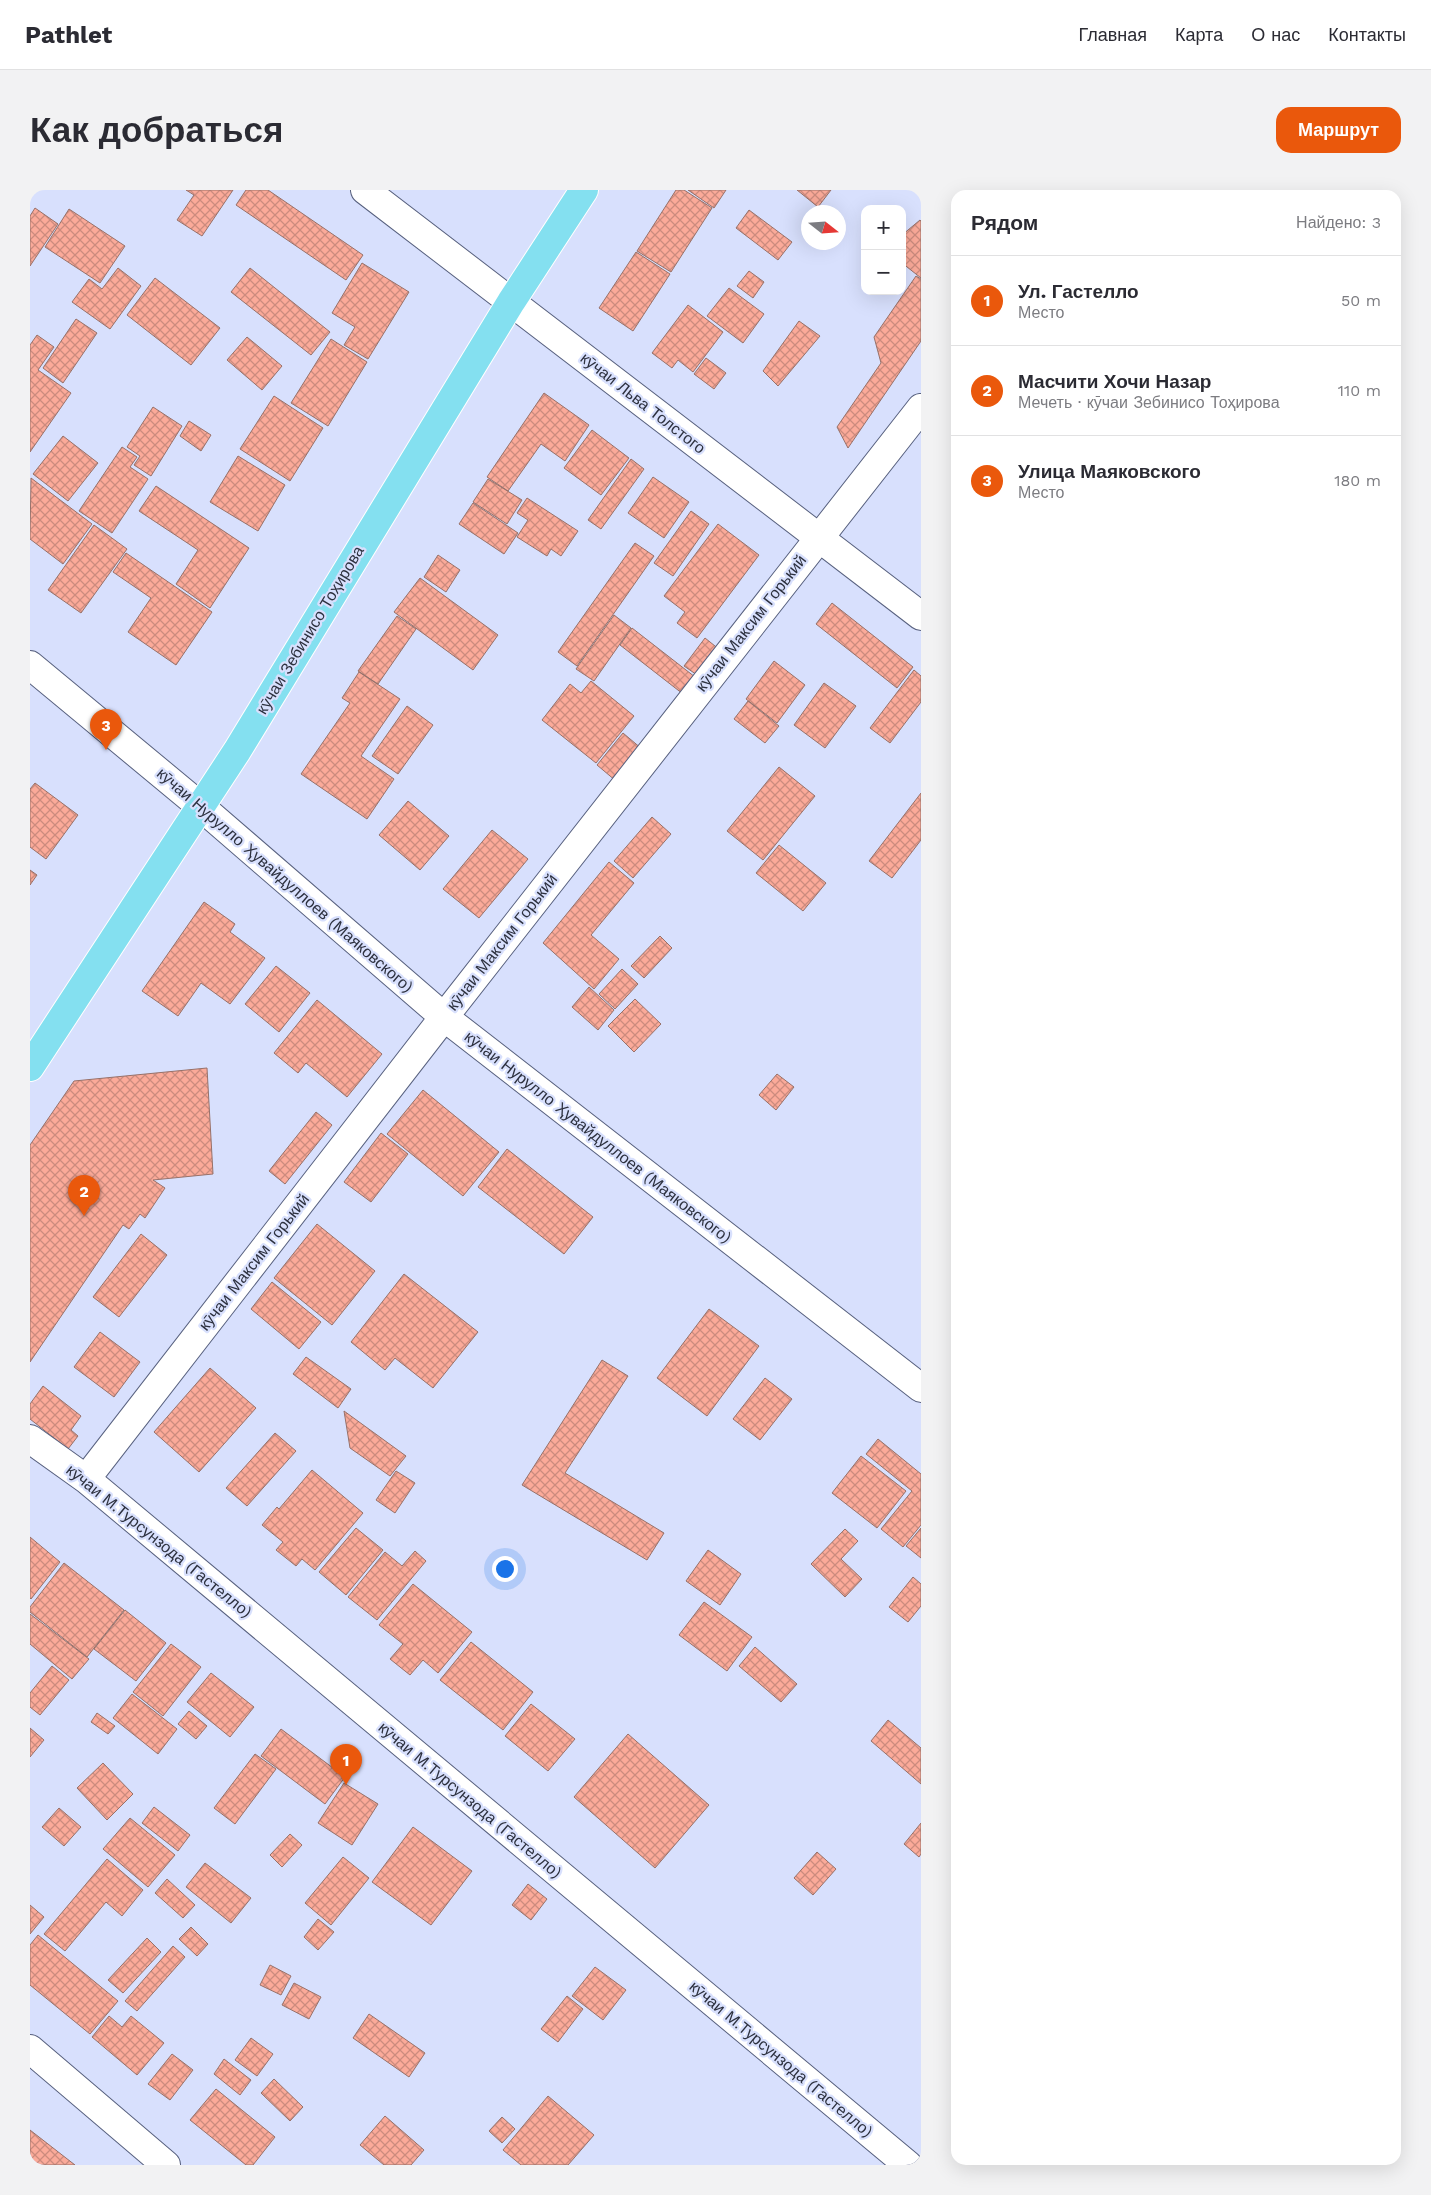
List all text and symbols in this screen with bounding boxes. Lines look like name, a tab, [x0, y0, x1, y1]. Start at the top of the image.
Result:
text: Pathlet	[25, 21, 112, 49]
text: Главная	[1078, 24, 1147, 45]
text: Карта	[1175, 24, 1223, 45]
text: О нас	[1251, 24, 1300, 45]
text: Контакты	[1328, 24, 1406, 45]
button: Маршрут	[1276, 107, 1401, 153]
text: Как добраться	[30, 109, 283, 151]
north arrow	[801, 205, 846, 250]
map controls	[861, 205, 906, 295]
button: +	[861, 205, 906, 250]
text: Рядом	[971, 210, 1038, 235]
text: Найдено: 3	[1296, 213, 1381, 232]
button: −	[861, 250, 906, 295]
text: Ул. Гастелло	[1018, 280, 1139, 303]
text: 1	[984, 291, 990, 310]
text: 50 m	[1341, 291, 1381, 310]
text: Место	[1018, 303, 1064, 322]
street label: кӯчаи Льва Толстого	[577, 348, 709, 458]
text: Масчити Хочи Назар	[1018, 370, 1211, 393]
text: 2	[982, 381, 992, 400]
text: 110 m	[1338, 381, 1381, 400]
text: Мечеть · кӯчаи Зебинисо Тоҳирова	[1018, 393, 1280, 412]
text: Улица Маяковского	[1018, 460, 1201, 483]
text: 3	[982, 471, 992, 490]
text: 180 m	[1334, 471, 1381, 490]
text: Место	[1018, 483, 1064, 502]
street label: кӯчаи Зебинисо Тоҳирова	[252, 542, 368, 718]
street label: кӯчаи Максим Горький	[692, 551, 810, 695]
pin: 3	[90, 709, 122, 750]
street label: кӯчаи Нурулло Ҳувайдуллоев (Маяковского)	[153, 764, 417, 996]
street label: кӯчаи Максим Горький	[443, 870, 561, 1014]
street label: кӯчаи Нурулло Ҳувайдуллоев (Маяковского)	[461, 1027, 735, 1247]
pin: 2	[68, 1175, 100, 1216]
street label: кӯчаи Максим Горький	[195, 1190, 313, 1334]
street label: кӯчаи М.Турсунзода (Гастелло)	[62, 1460, 256, 1622]
your location	[492, 1556, 518, 1582]
street label: кӯчаи М.Турсунзода (Гастелло)	[375, 1718, 565, 1882]
pin: 1	[330, 1744, 362, 1785]
street label: кӯчаи М.Турсунзода (Гастелло)	[686, 1977, 876, 2141]

